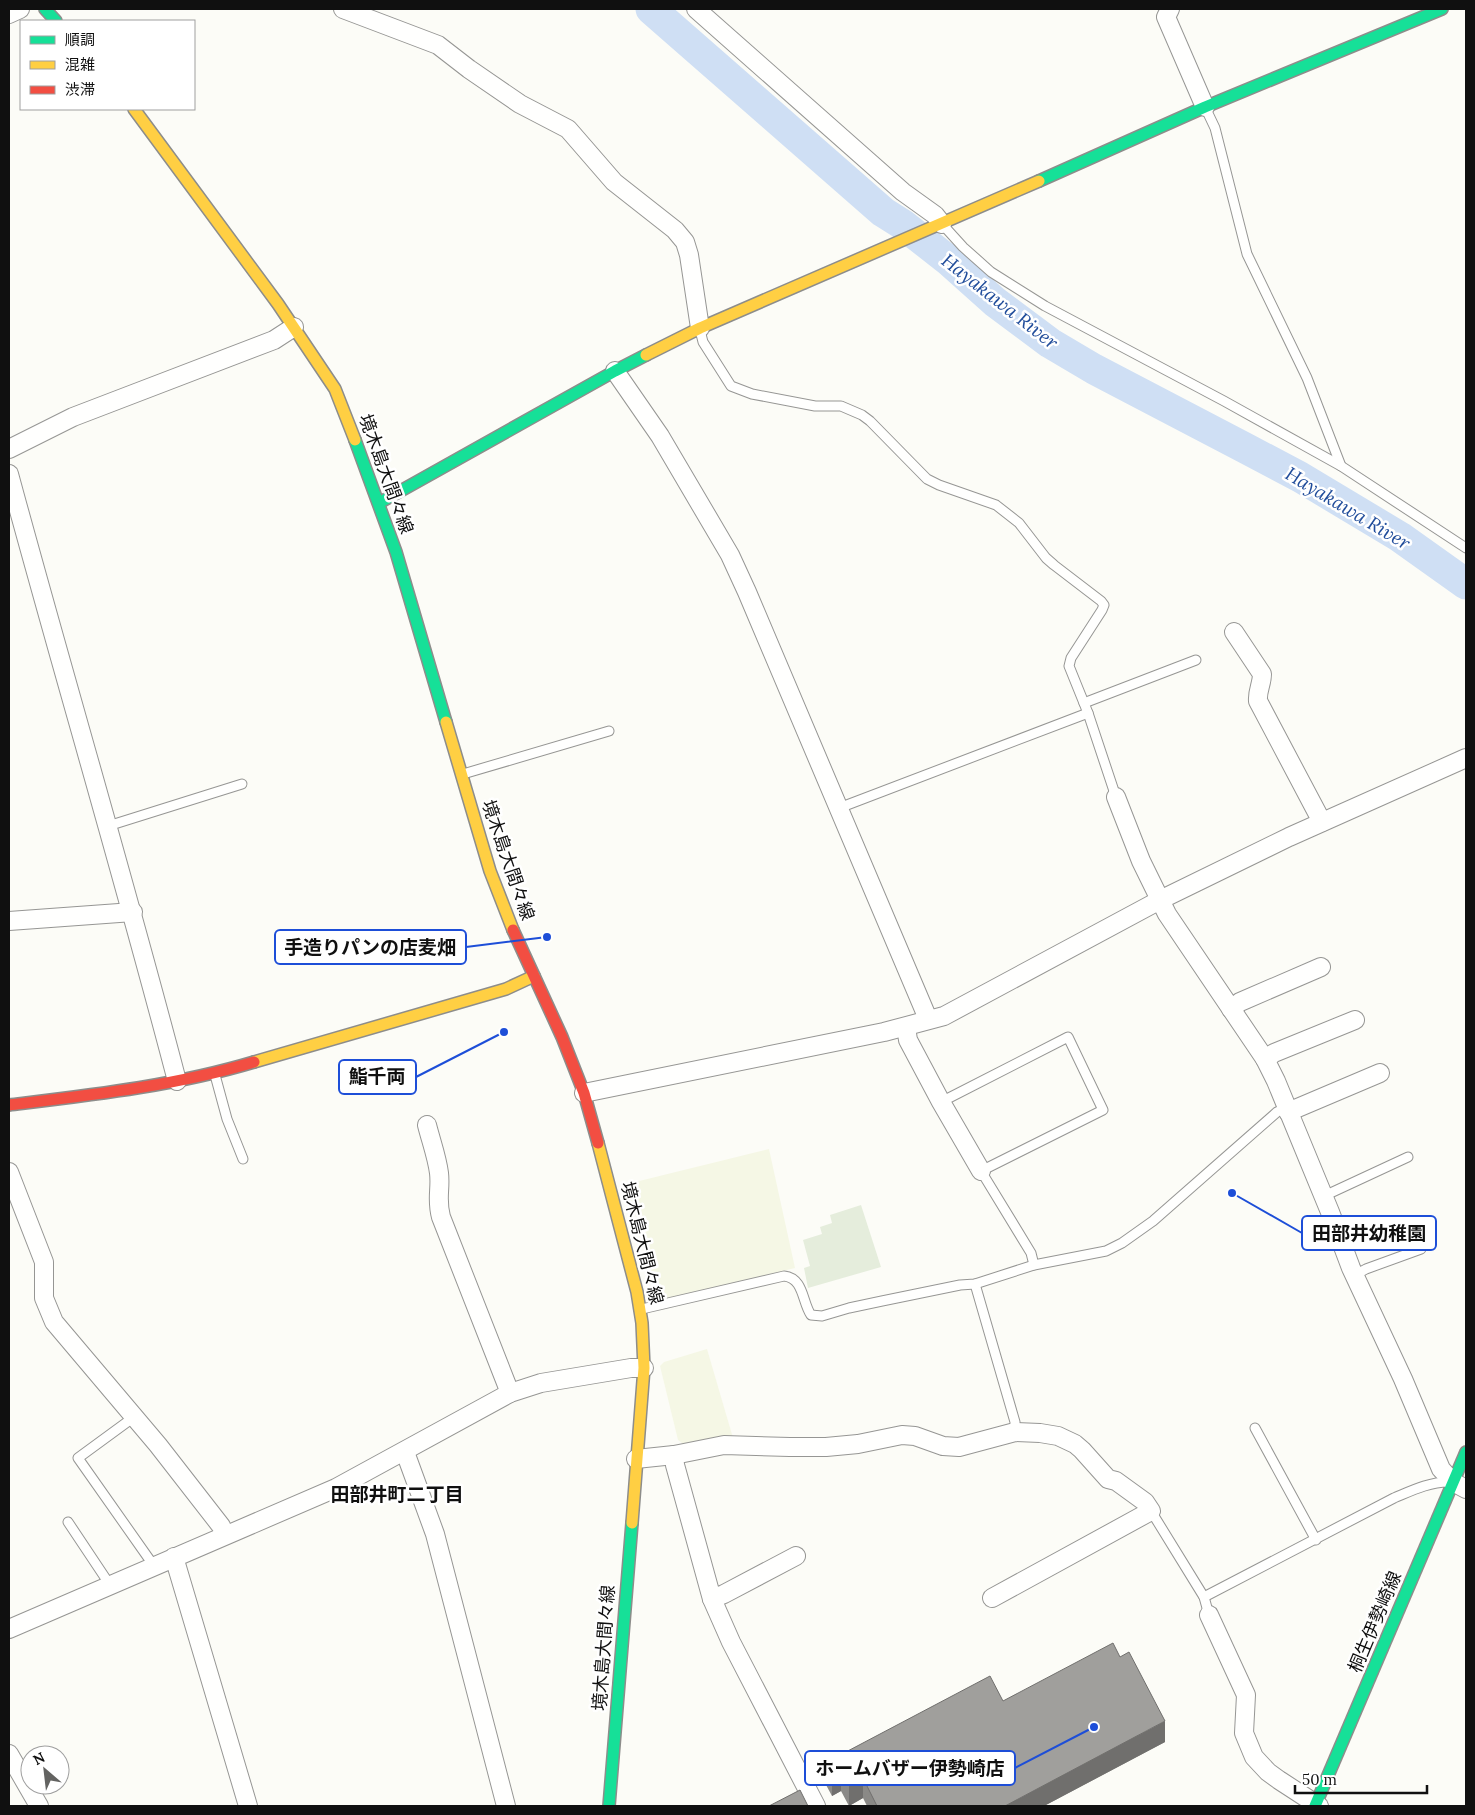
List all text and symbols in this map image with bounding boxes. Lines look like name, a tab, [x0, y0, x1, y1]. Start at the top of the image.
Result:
legend	[20, 20, 195, 110]
text: 順調	[65, 30, 95, 49]
text: 混雑	[65, 55, 95, 74]
text: 渋滞	[65, 80, 95, 99]
water label: Hayakawa River	[937, 248, 1063, 354]
street label: 境木島大間々線	[354, 411, 419, 537]
water label: Hayakawa River	[1281, 461, 1415, 555]
street label: 境木島大間々線	[477, 797, 540, 923]
callout: 手造りパンの店麦畑	[275, 930, 466, 964]
text: 手造りパンの店麦畑	[284, 935, 456, 959]
callout: 鮨千両	[339, 1060, 416, 1094]
text: 鮨千両	[348, 1064, 406, 1088]
street label: 境木島大間々線	[616, 1179, 669, 1307]
callout: 田部井幼稚園	[1302, 1216, 1436, 1250]
text: 田部井幼稚園	[1312, 1221, 1426, 1245]
district label: 田部井町二丁目	[330, 1482, 464, 1506]
street label: 桐生伊勢崎線	[1343, 1568, 1406, 1676]
street label: 境木島大間々線	[588, 1584, 619, 1712]
north arrow	[20, 1745, 70, 1795]
text: N	[30, 1748, 48, 1769]
callout: ホームバザー伊勢崎店	[805, 1751, 1015, 1785]
text: ホームバザー伊勢崎店	[815, 1756, 1005, 1780]
scale bar	[1295, 1762, 1428, 1794]
text: 50 m	[1302, 1770, 1337, 1789]

